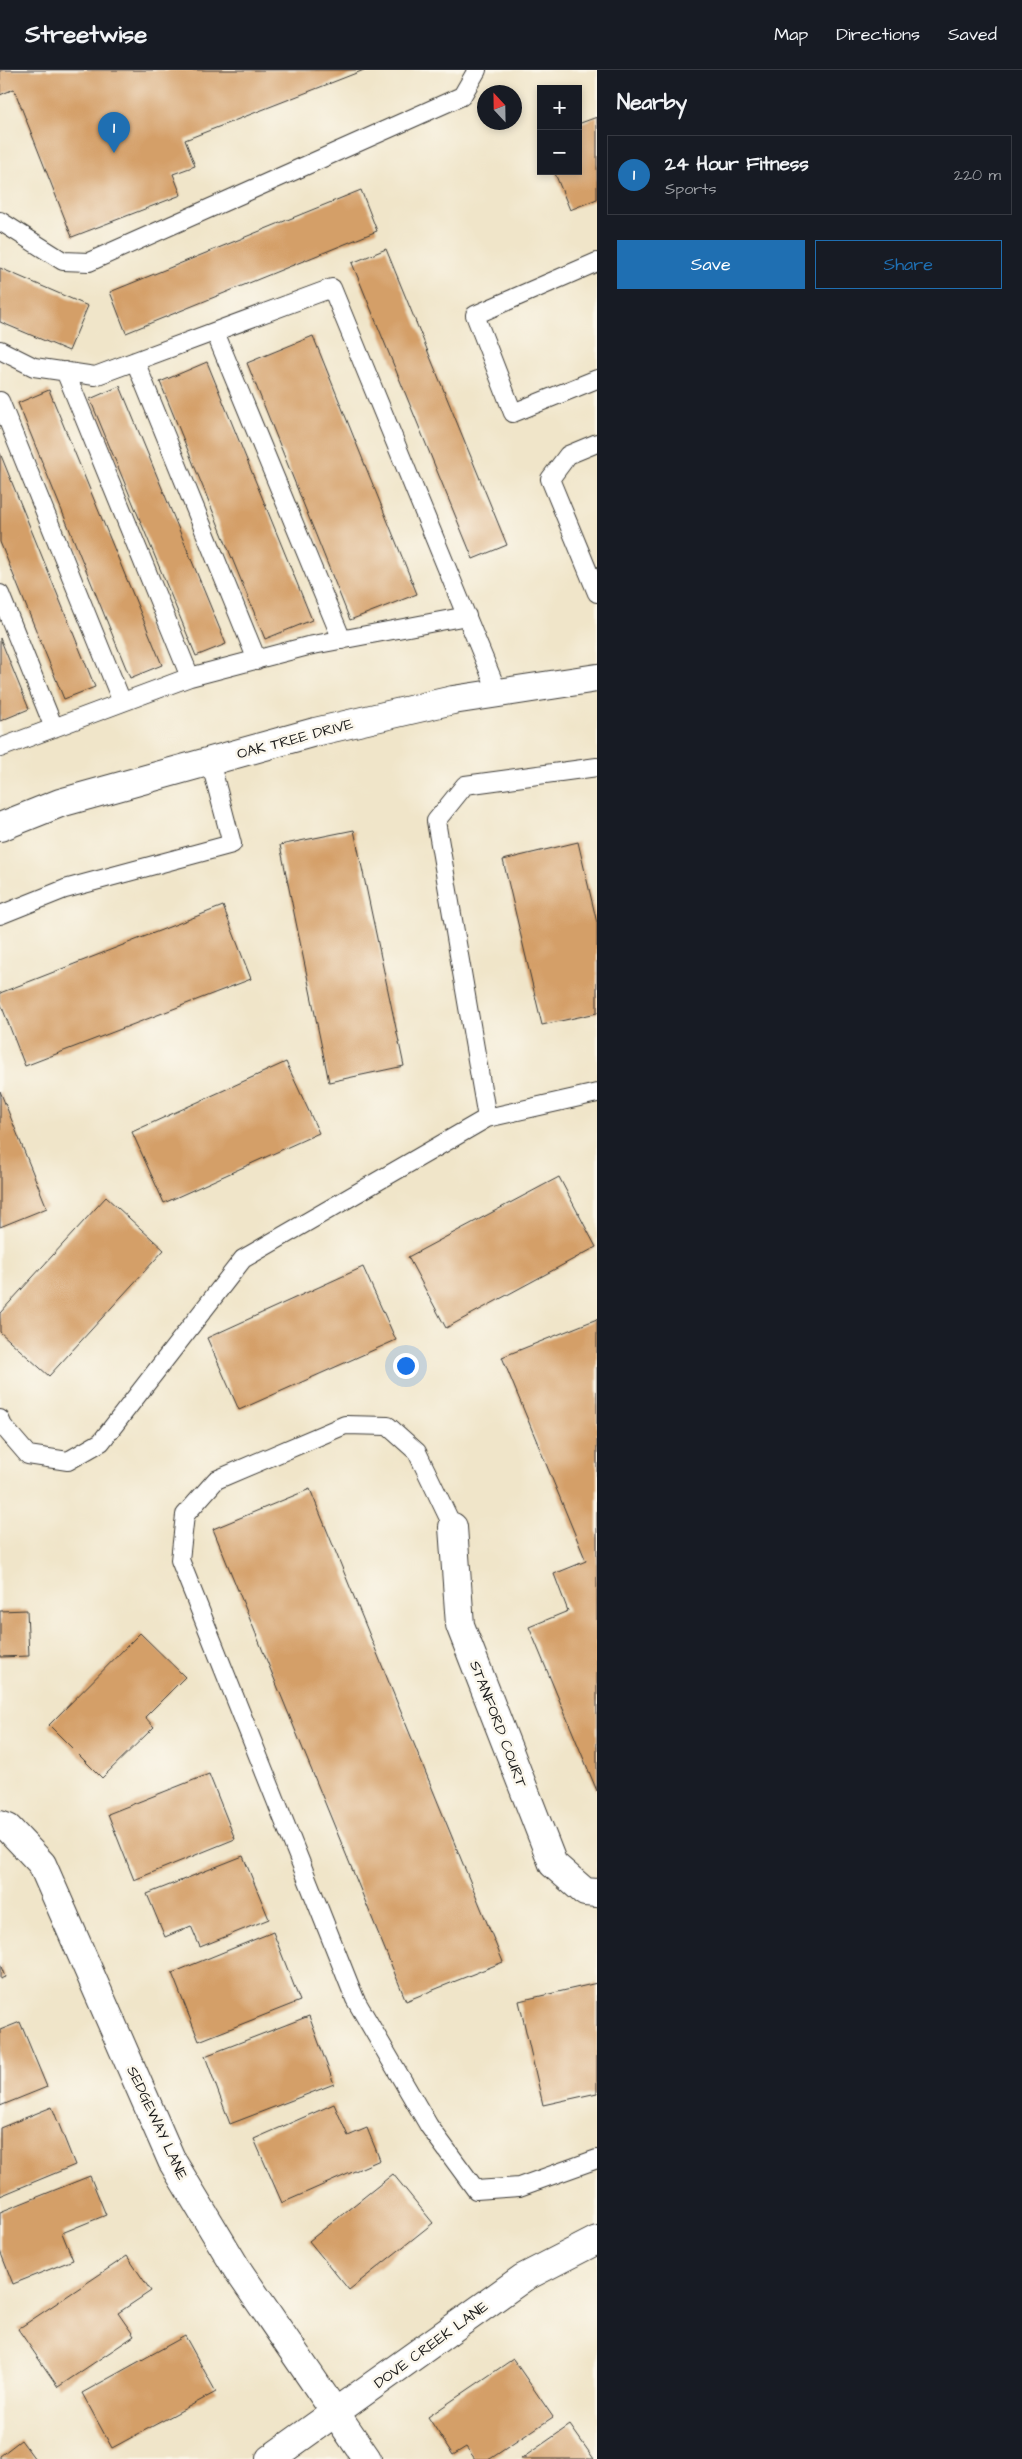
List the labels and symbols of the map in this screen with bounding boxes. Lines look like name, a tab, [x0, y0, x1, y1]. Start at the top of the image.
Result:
north arrow	[477, 85, 522, 130]
pin: 1	[98, 112, 130, 153]
street label: OAK TREE DRIVE	[235, 713, 356, 765]
your location	[393, 1353, 419, 1379]
street label: STANFORD COURT	[464, 1658, 532, 1791]
street label: SEDGEWAY LANE	[121, 2063, 193, 2184]
street label: DOVE CREEK LANE	[370, 2296, 492, 2394]

